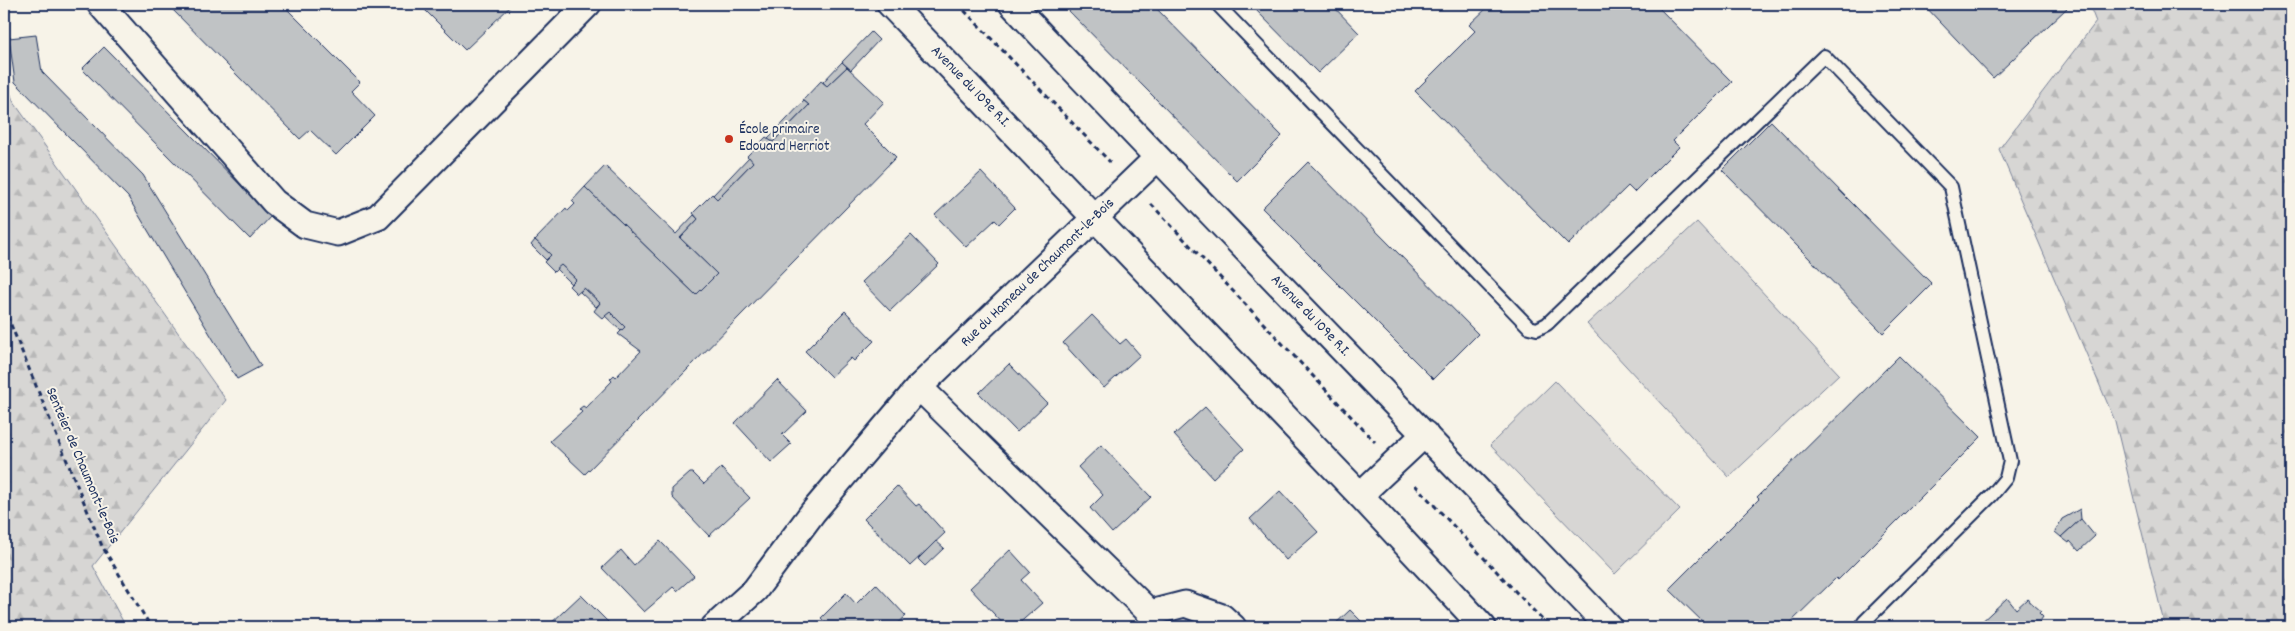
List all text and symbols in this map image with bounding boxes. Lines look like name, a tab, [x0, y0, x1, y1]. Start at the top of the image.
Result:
street label: Avenue du 109e R.I.	[925, 41, 1015, 133]
place label: École primaire Edouard Herriot	[739, 119, 830, 158]
marker: École primaire Edouard Herriot	[723, 133, 735, 145]
street label: Rue du Hameau de Chaumont-le-Bois	[956, 193, 1120, 353]
street label: Avenue du 109e R.I.	[1265, 270, 1355, 362]
street label: Senteier de Chaumont-le-Bois	[39, 384, 125, 548]

